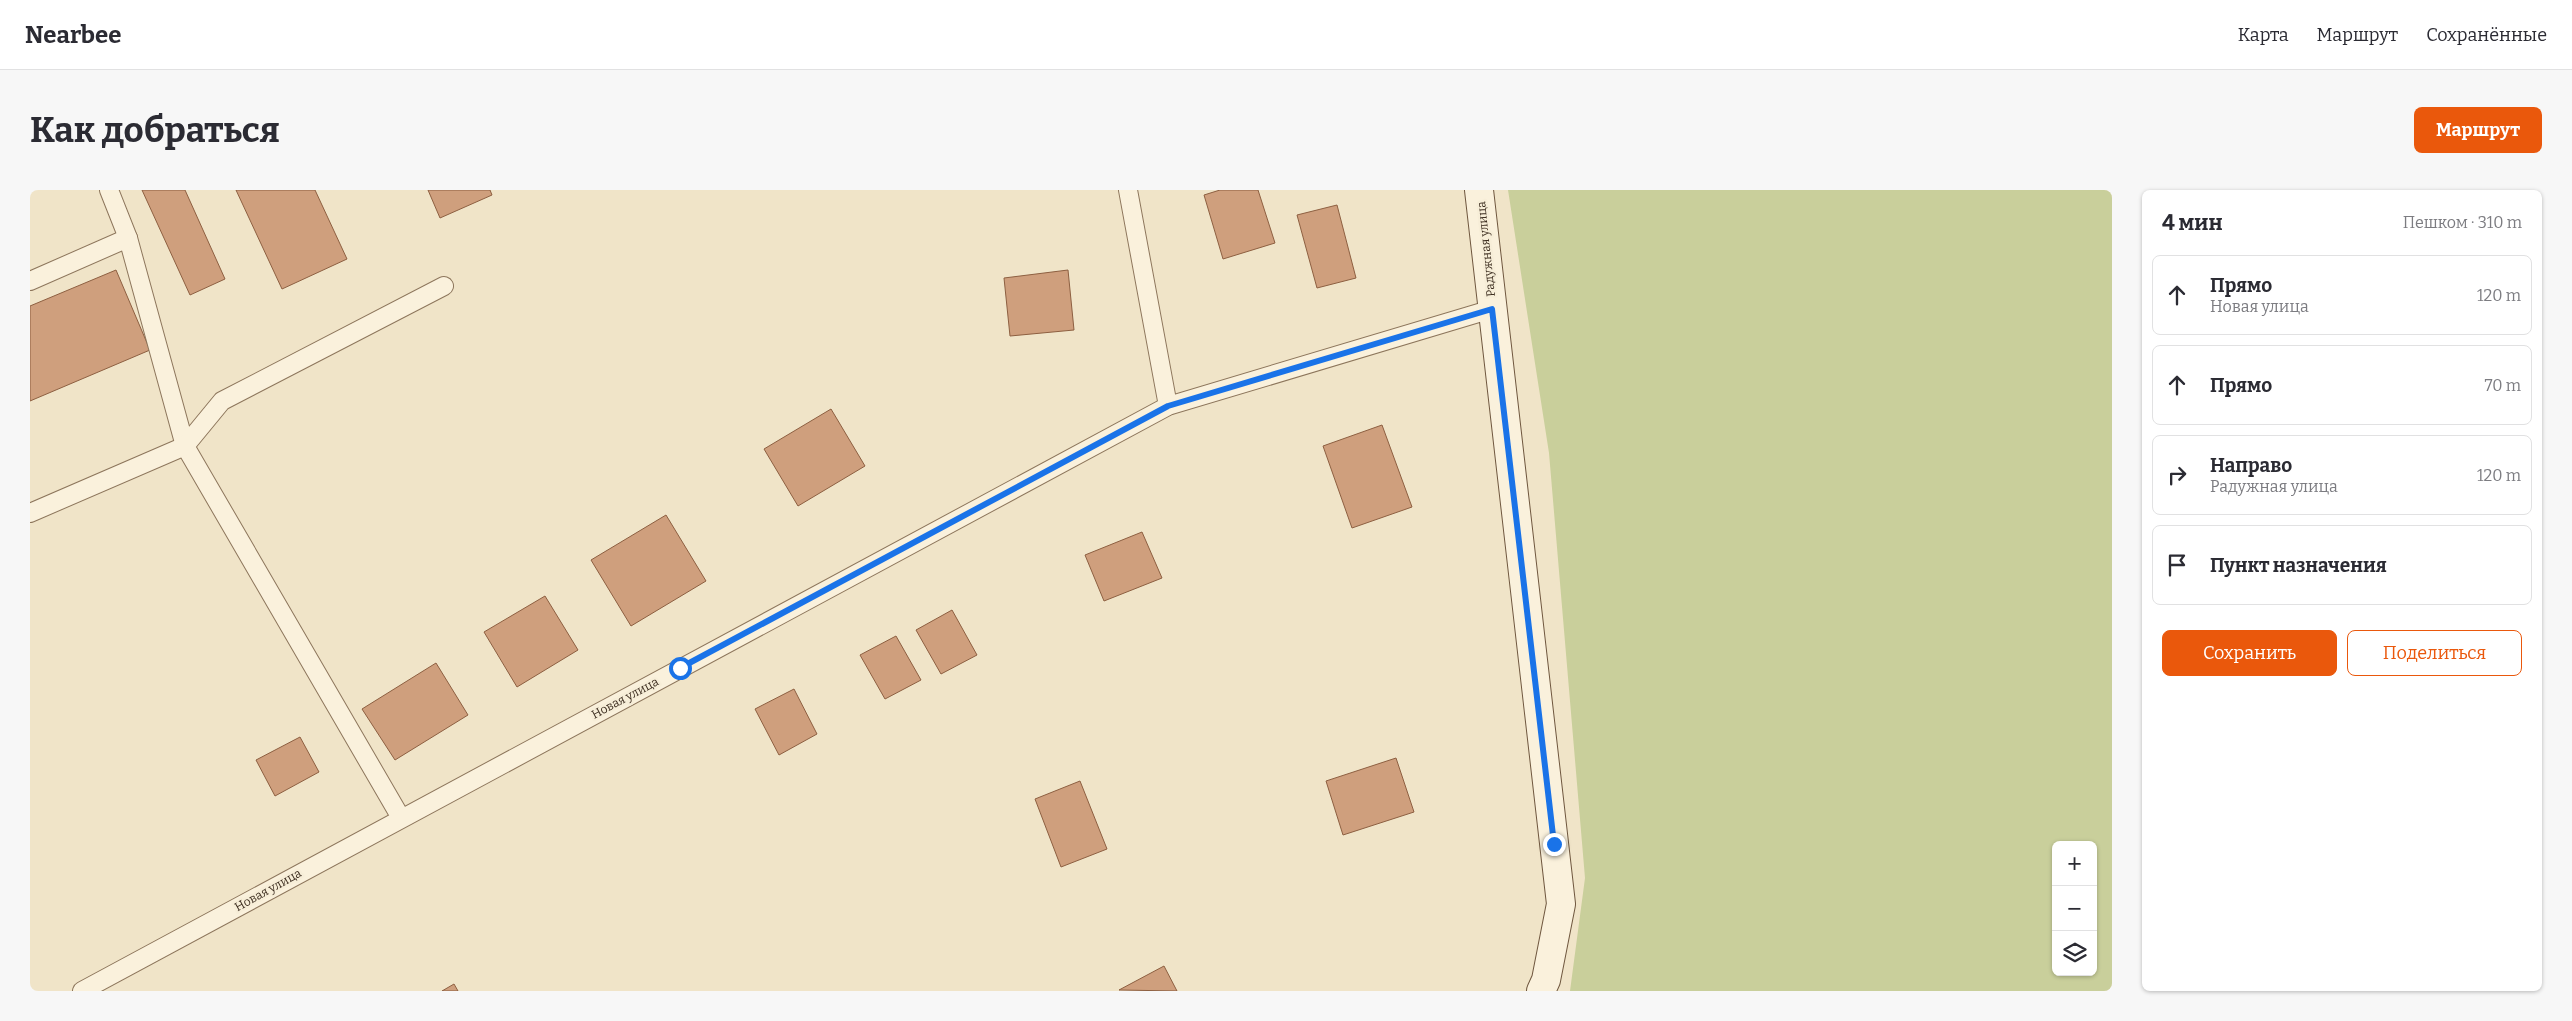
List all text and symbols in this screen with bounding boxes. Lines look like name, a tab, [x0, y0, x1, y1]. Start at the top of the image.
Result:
text: Nearbee	[25, 21, 121, 49]
text: Карта	[2238, 24, 2289, 46]
text: Маршрут	[2317, 24, 2398, 46]
text: Сохранённые	[2426, 24, 2547, 46]
button: Маршрут	[2414, 107, 2542, 153]
text: Как добраться	[30, 109, 280, 151]
street label: Радужная улица	[1474, 200, 1498, 297]
text: 4 мин	[2162, 210, 2223, 236]
text: Пешком · 310 m	[2403, 213, 2522, 232]
text: Прямо	[2210, 274, 2272, 297]
icon: ahead	[2163, 281, 2191, 309]
text: 120 m	[2477, 286, 2521, 305]
text: Новая улица	[2210, 297, 2309, 316]
icon: ahead	[2163, 371, 2191, 399]
text: Прямо	[2210, 374, 2272, 397]
text: 70 m	[2485, 376, 2521, 395]
text: Направо	[2210, 454, 2292, 477]
icon: right	[2163, 461, 2191, 489]
text: 120 m	[2477, 466, 2521, 485]
text: Радужная улица	[2210, 477, 2338, 496]
icon: arrive	[2163, 551, 2191, 579]
text: Пункт назначения	[2210, 554, 2387, 577]
button: Сохранить	[2162, 630, 2337, 676]
button: Поделиться	[2347, 630, 2522, 676]
route start	[669, 657, 692, 680]
street label: Новая улица	[589, 674, 661, 722]
route end	[1543, 833, 1566, 856]
map controls	[2052, 841, 2097, 976]
button: +	[2052, 841, 2097, 886]
street label: Новая улица	[232, 866, 304, 914]
button: −	[2052, 886, 2097, 931]
button: layers	[2052, 931, 2097, 976]

